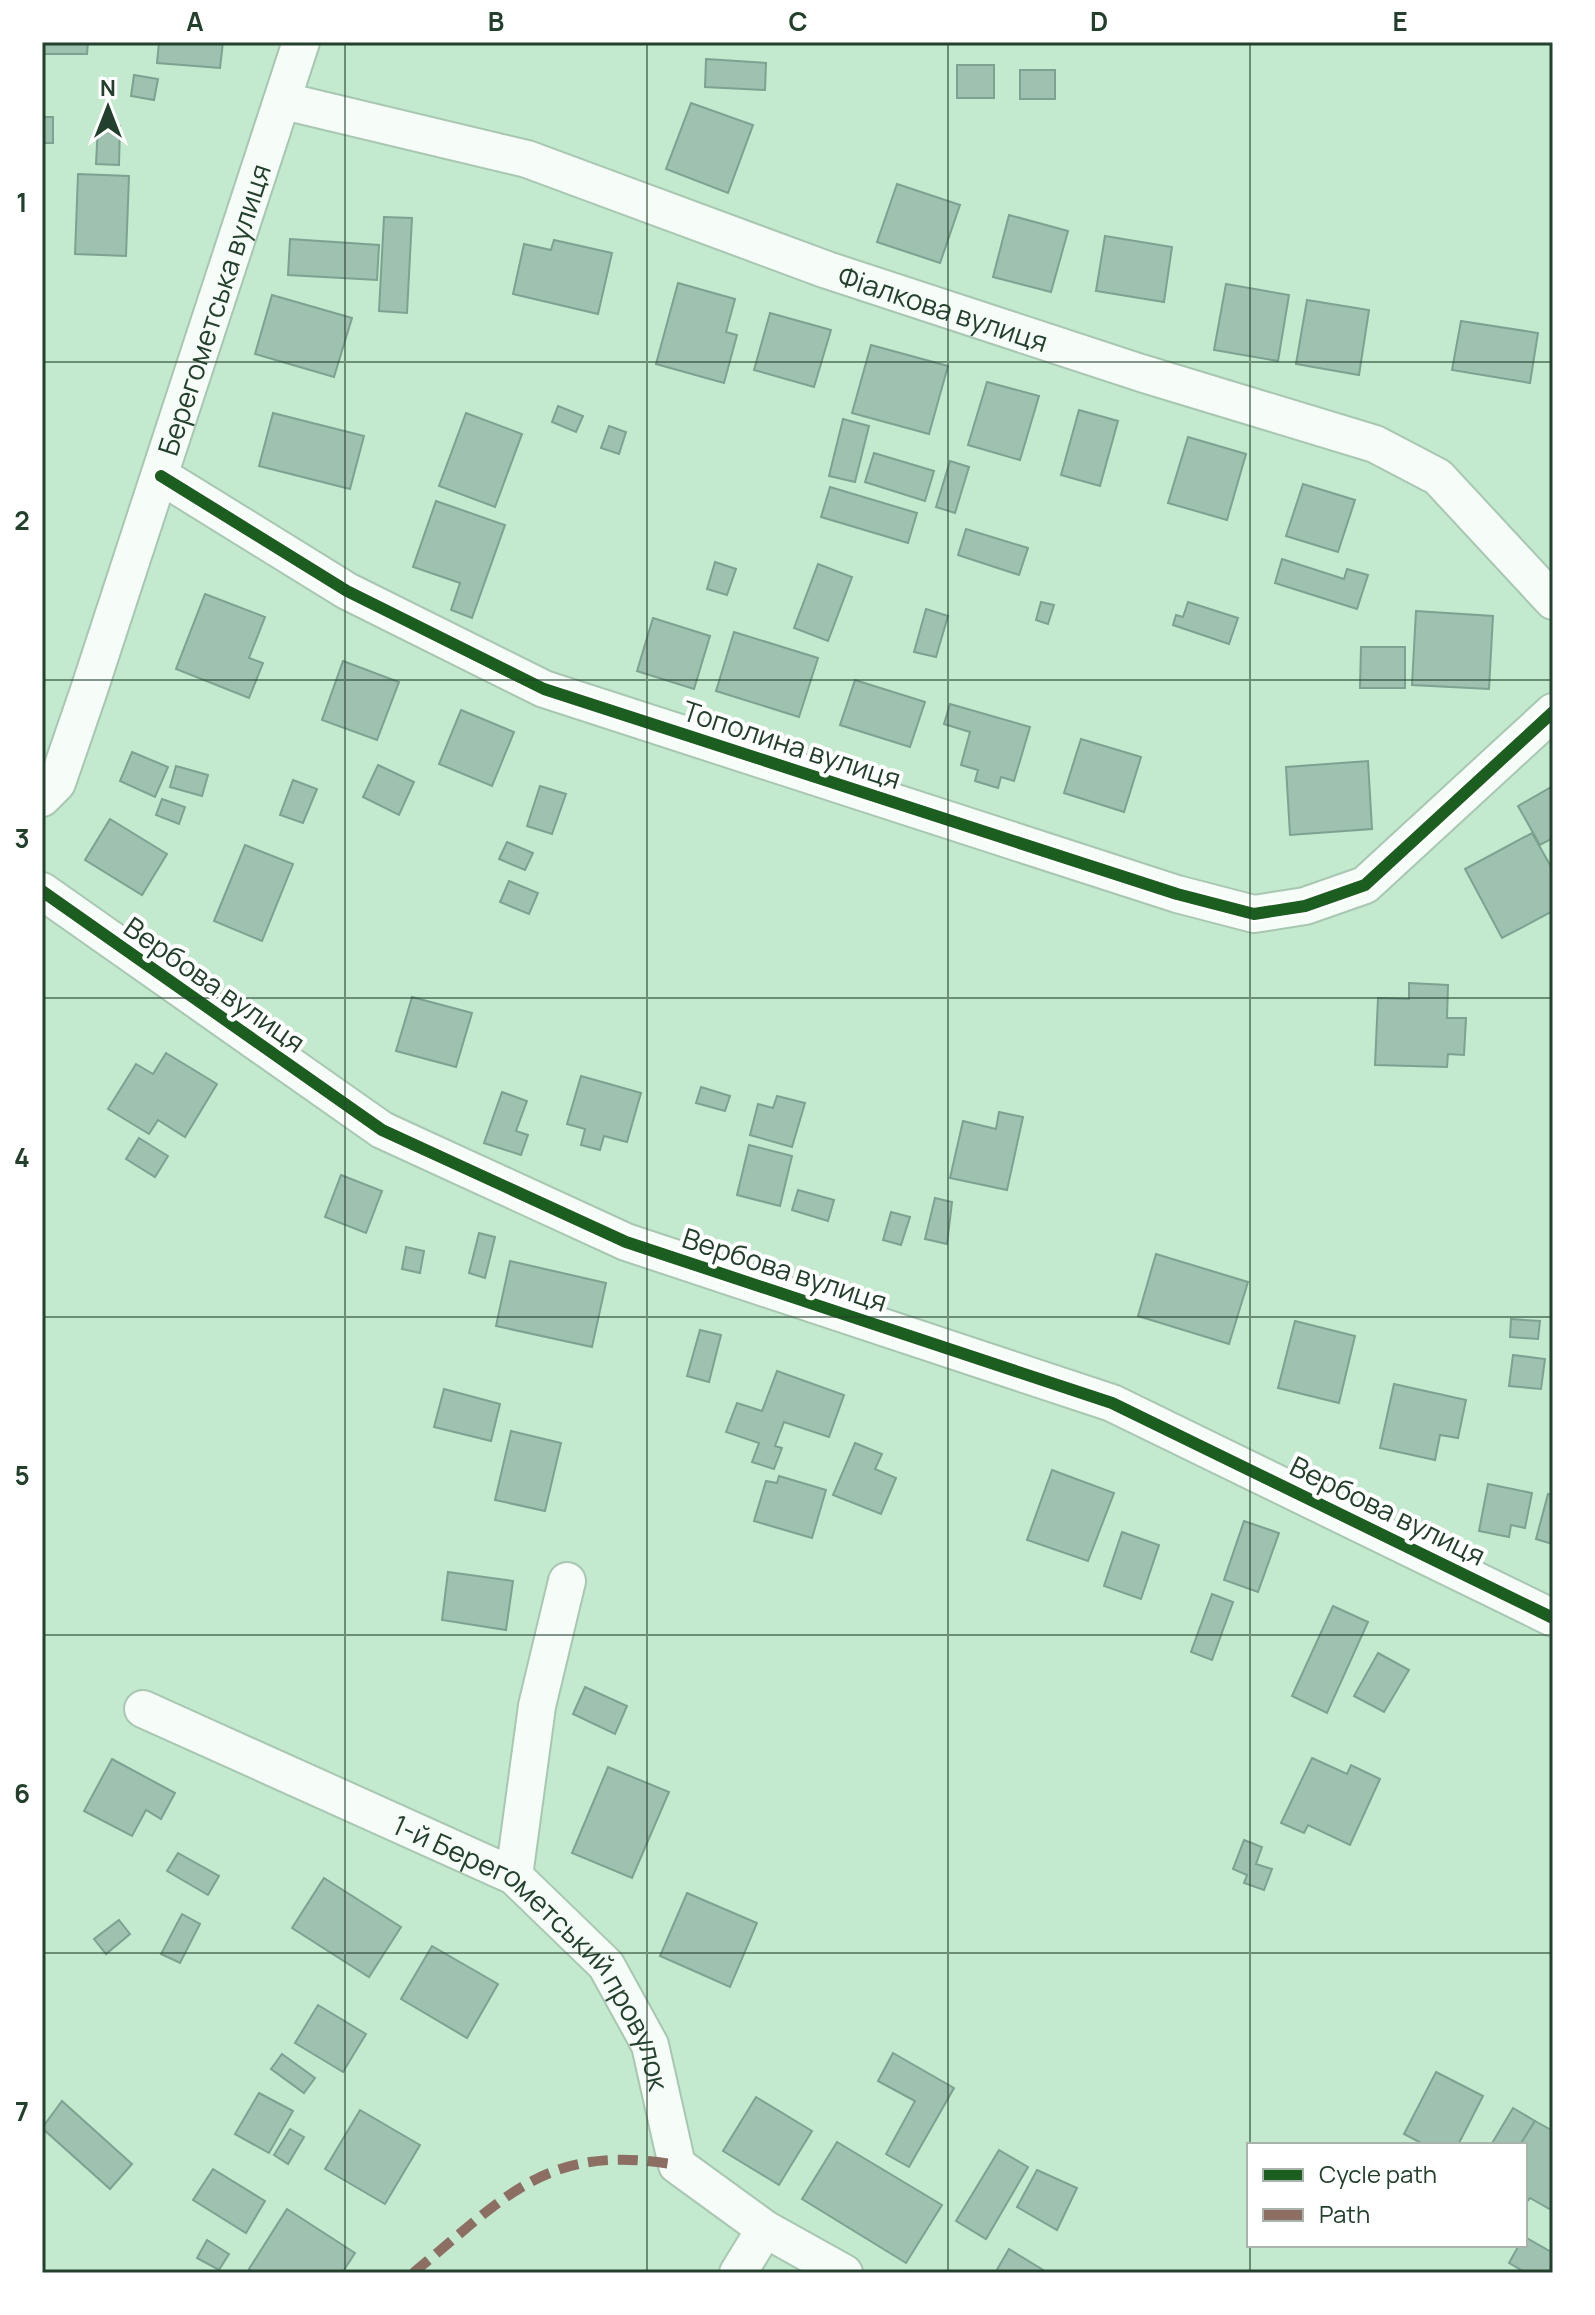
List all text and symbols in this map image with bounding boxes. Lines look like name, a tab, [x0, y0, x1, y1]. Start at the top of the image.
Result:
text: A	[186, 3, 204, 39]
text: B	[488, 3, 504, 39]
text: C	[788, 3, 808, 39]
text: D	[1090, 3, 1108, 39]
text: E	[1392, 3, 1408, 39]
north arrow	[68, 68, 148, 148]
text: N	[100, 73, 116, 103]
street label: Берегометська вулиця	[148, 159, 279, 460]
text: 1	[16, 184, 28, 220]
street label: Фіалкова вулиця	[833, 256, 1053, 360]
text: 2	[14, 502, 30, 538]
street label: Тополина вулиця	[678, 691, 906, 797]
text: 3	[14, 820, 30, 856]
street label: Вербова вулиця	[117, 907, 313, 1061]
text: 4	[14, 1139, 30, 1175]
street label: Вербова вулиця	[678, 1218, 892, 1320]
street label: Вербова вулиця	[1284, 1446, 1492, 1574]
text: 5	[14, 1457, 30, 1493]
text: 6	[14, 1775, 30, 1811]
street label: 1-й Берегометський провулок	[387, 1805, 679, 2095]
text: 7	[15, 2093, 29, 2129]
legend	[1247, 2143, 1527, 2247]
text: Cycle path	[1319, 2157, 1437, 2190]
text: Path	[1319, 2197, 1370, 2230]

